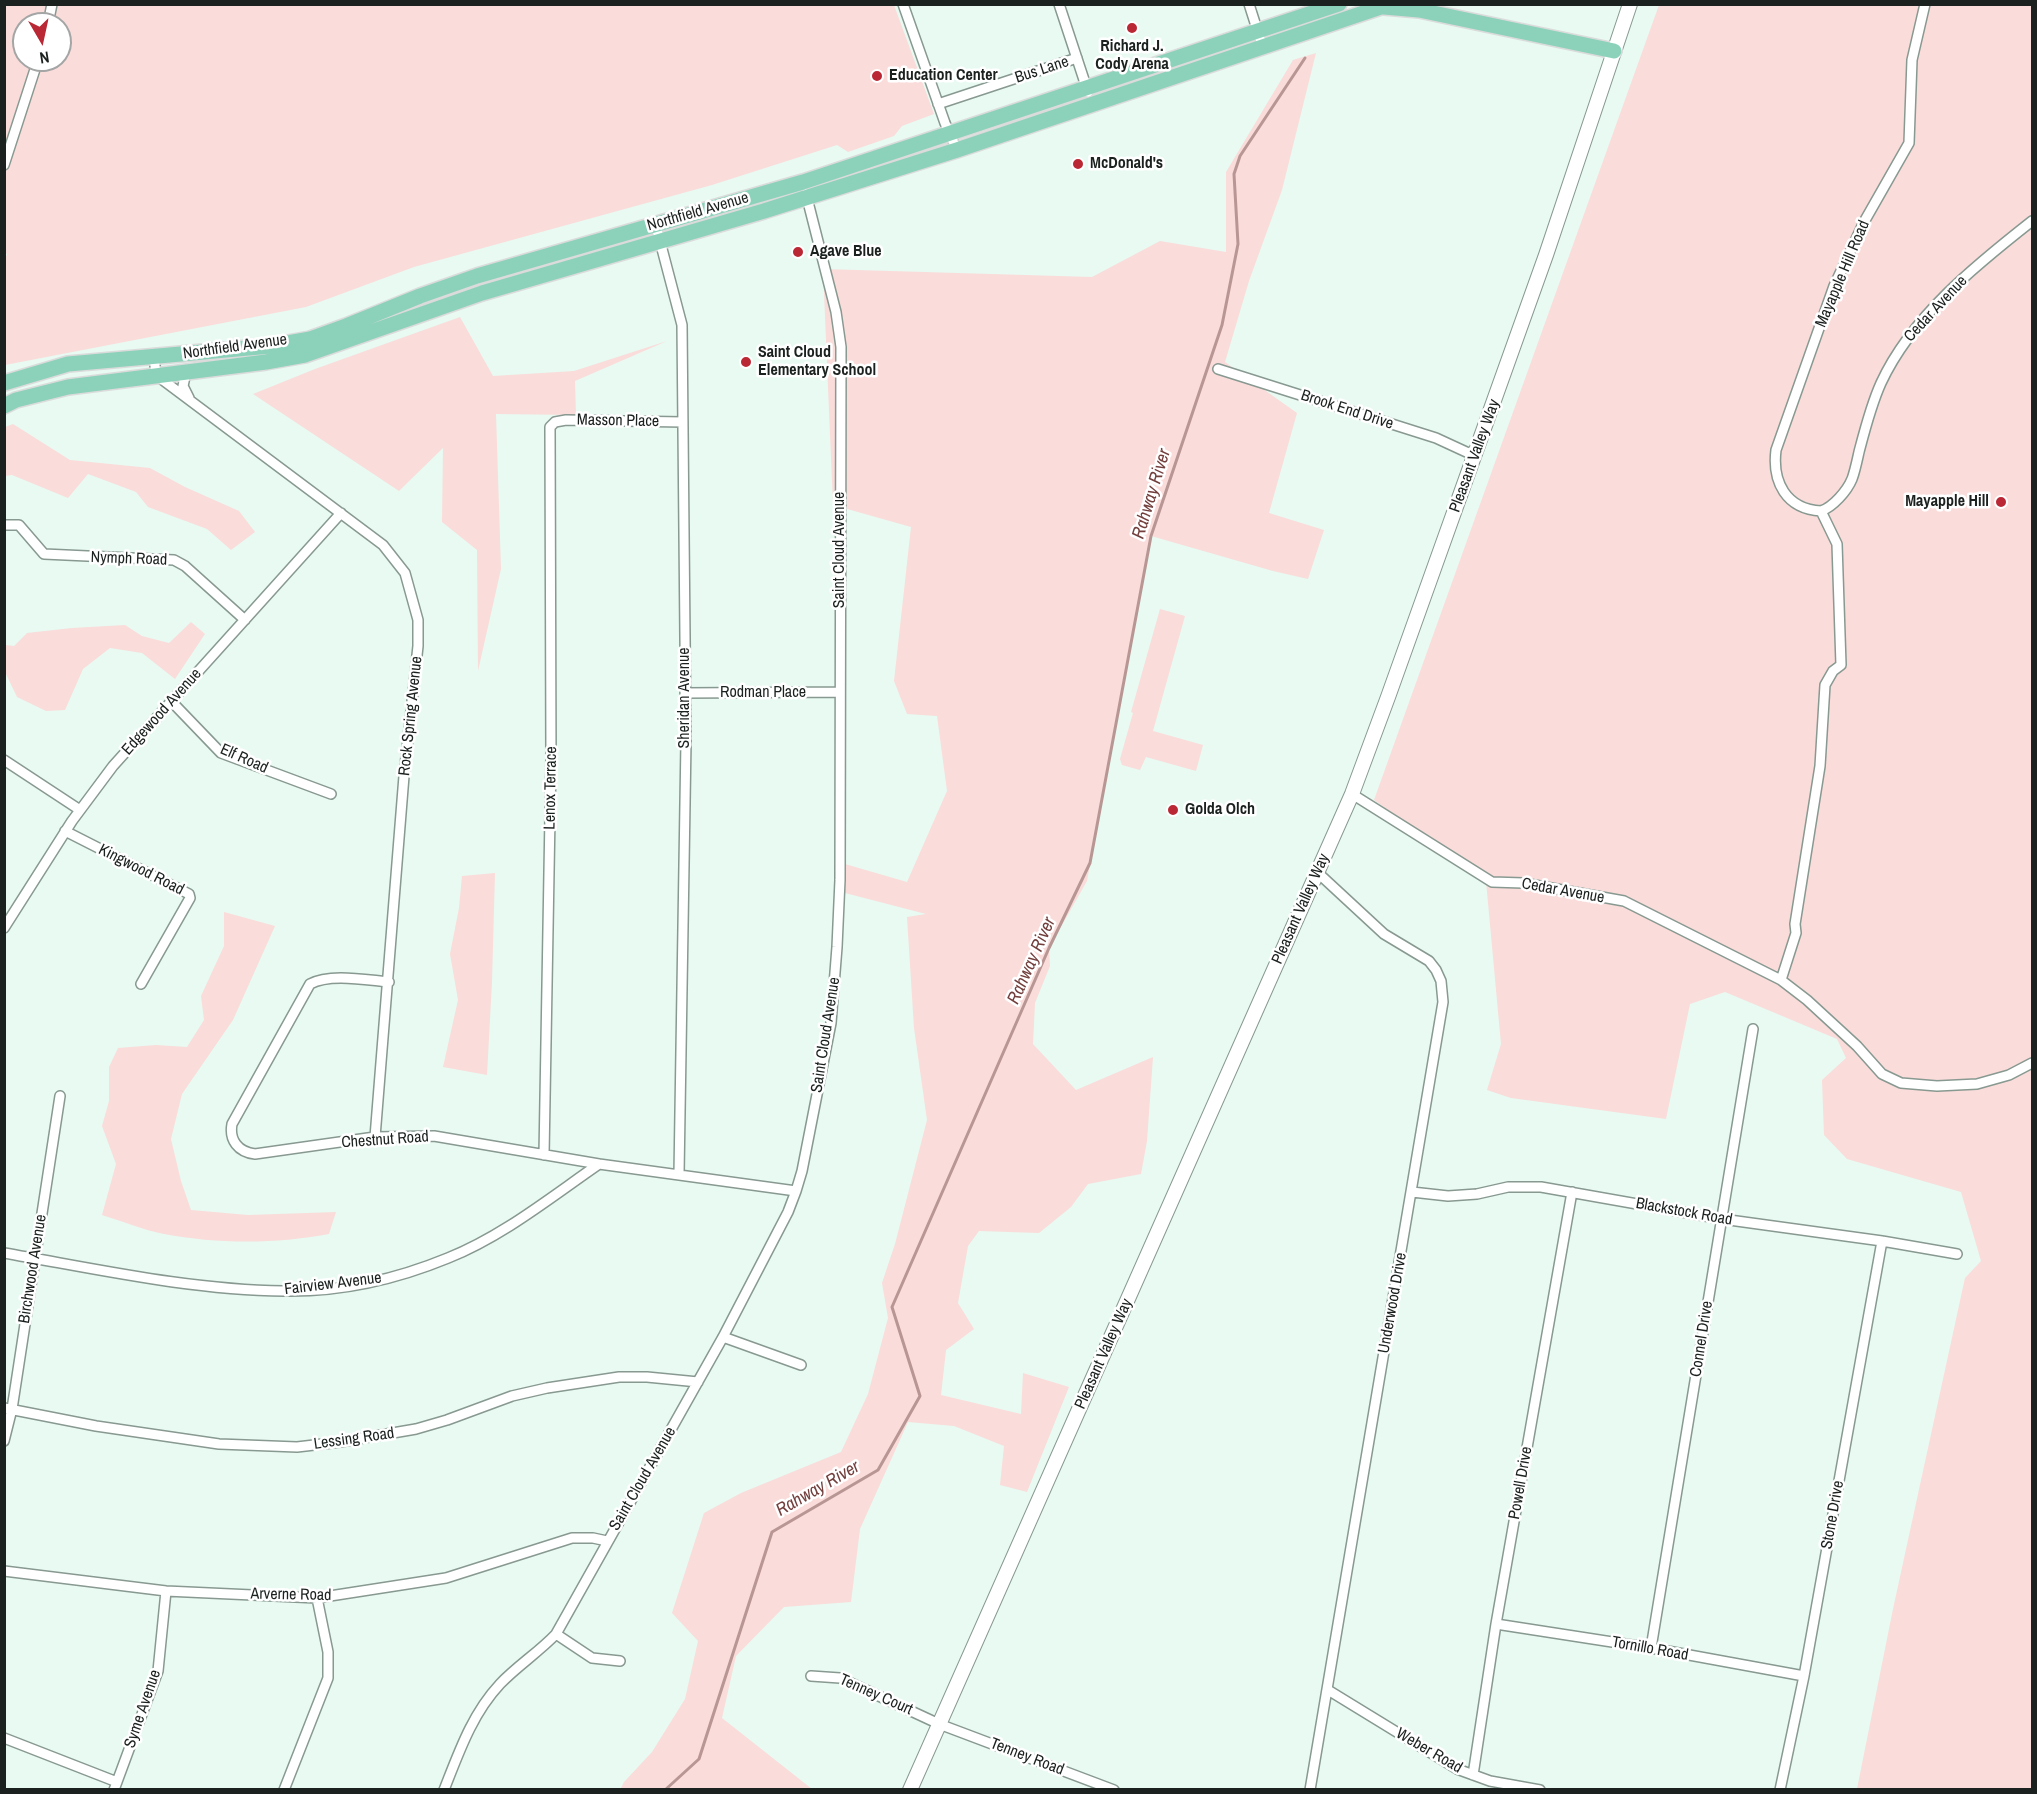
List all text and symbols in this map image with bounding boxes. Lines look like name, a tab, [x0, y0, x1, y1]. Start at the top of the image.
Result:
north arrow	[12, 12, 72, 72]
marker: Richard J. Cody Arena	[1125, 21, 1139, 35]
place label: Richard J. Cody Arena	[1095, 37, 1169, 75]
text: N	[38, 46, 51, 69]
street label: Bus Lane	[1013, 52, 1071, 88]
place label: Education Center	[889, 66, 998, 86]
marker: Education Center	[870, 69, 884, 83]
place label: McDonald's	[1090, 154, 1163, 174]
marker: McDonald's	[1071, 157, 1085, 171]
street label: Northfield Avenue	[645, 188, 751, 236]
street label: Mayapple Hill Road	[1812, 218, 1874, 330]
place label: Agave Blue	[810, 242, 881, 262]
marker: Agave Blue	[791, 245, 805, 259]
street label: Cedar Avenue	[1900, 272, 1972, 346]
street label: Northfield Avenue	[182, 330, 288, 364]
place label: Saint Cloud Elementary School	[758, 343, 876, 381]
marker: Saint Cloud Elementary School	[739, 355, 753, 369]
street label: Brook End Drive	[1298, 386, 1396, 434]
street label: Pleasant Valley Way	[1446, 397, 1504, 515]
street label: Masson Place	[577, 411, 659, 431]
water label: Rahway River	[1128, 447, 1176, 541]
street label: Saint Cloud Avenue	[830, 492, 850, 608]
place label: Mayapple Hill	[1905, 492, 1989, 512]
marker: Mayapple Hill	[1994, 495, 2008, 509]
street label: Nymph Road	[90, 548, 168, 570]
street label: Sheridan Avenue	[675, 647, 695, 749]
street label: Rock Spring Avenue	[395, 655, 427, 777]
street label: Edgewood Avenue	[118, 665, 206, 759]
street label: Rodman Place	[720, 683, 806, 703]
street label: Elf Road	[217, 740, 271, 778]
street label: Lenox Terrace	[541, 746, 561, 830]
place label: Golda Olch	[1185, 800, 1255, 820]
marker: Golda Olch	[1166, 803, 1180, 817]
street label: Kingwood Road	[95, 840, 187, 900]
street label: Pleasant Valley Way	[1268, 851, 1334, 967]
street label: Cedar Avenue	[1520, 874, 1606, 908]
water label: Rahway River	[1003, 914, 1061, 1008]
street label: Saint Cloud Avenue	[807, 976, 845, 1094]
street label: Chestnut Road	[341, 1127, 429, 1153]
street label: Blackstock Road	[1634, 1194, 1734, 1230]
street label: Birchwood Avenue	[15, 1213, 51, 1325]
street label: Underwood Drive	[1375, 1251, 1411, 1355]
street label: Fairview Avenue	[283, 1269, 383, 1299]
street label: Pleasant Valley Way	[1071, 1296, 1137, 1412]
street label: Connel Drive	[1687, 1300, 1717, 1378]
street label: Lessing Road	[313, 1424, 395, 1454]
street label: Saint Cloud Avenue	[606, 1424, 680, 1534]
street label: Powell Drive	[1505, 1445, 1537, 1521]
water label: Rahway River	[772, 1456, 864, 1522]
street label: Stone Drive	[1818, 1479, 1848, 1551]
street label: Arverne Road	[250, 1585, 332, 1605]
street label: Tornillo Road	[1610, 1633, 1690, 1665]
street label: Syme Avenue	[121, 1667, 165, 1751]
street label: Tenney Court	[836, 1670, 916, 1720]
street label: Weber Road	[1392, 1724, 1466, 1778]
street label: Tenney Road	[987, 1734, 1067, 1780]

